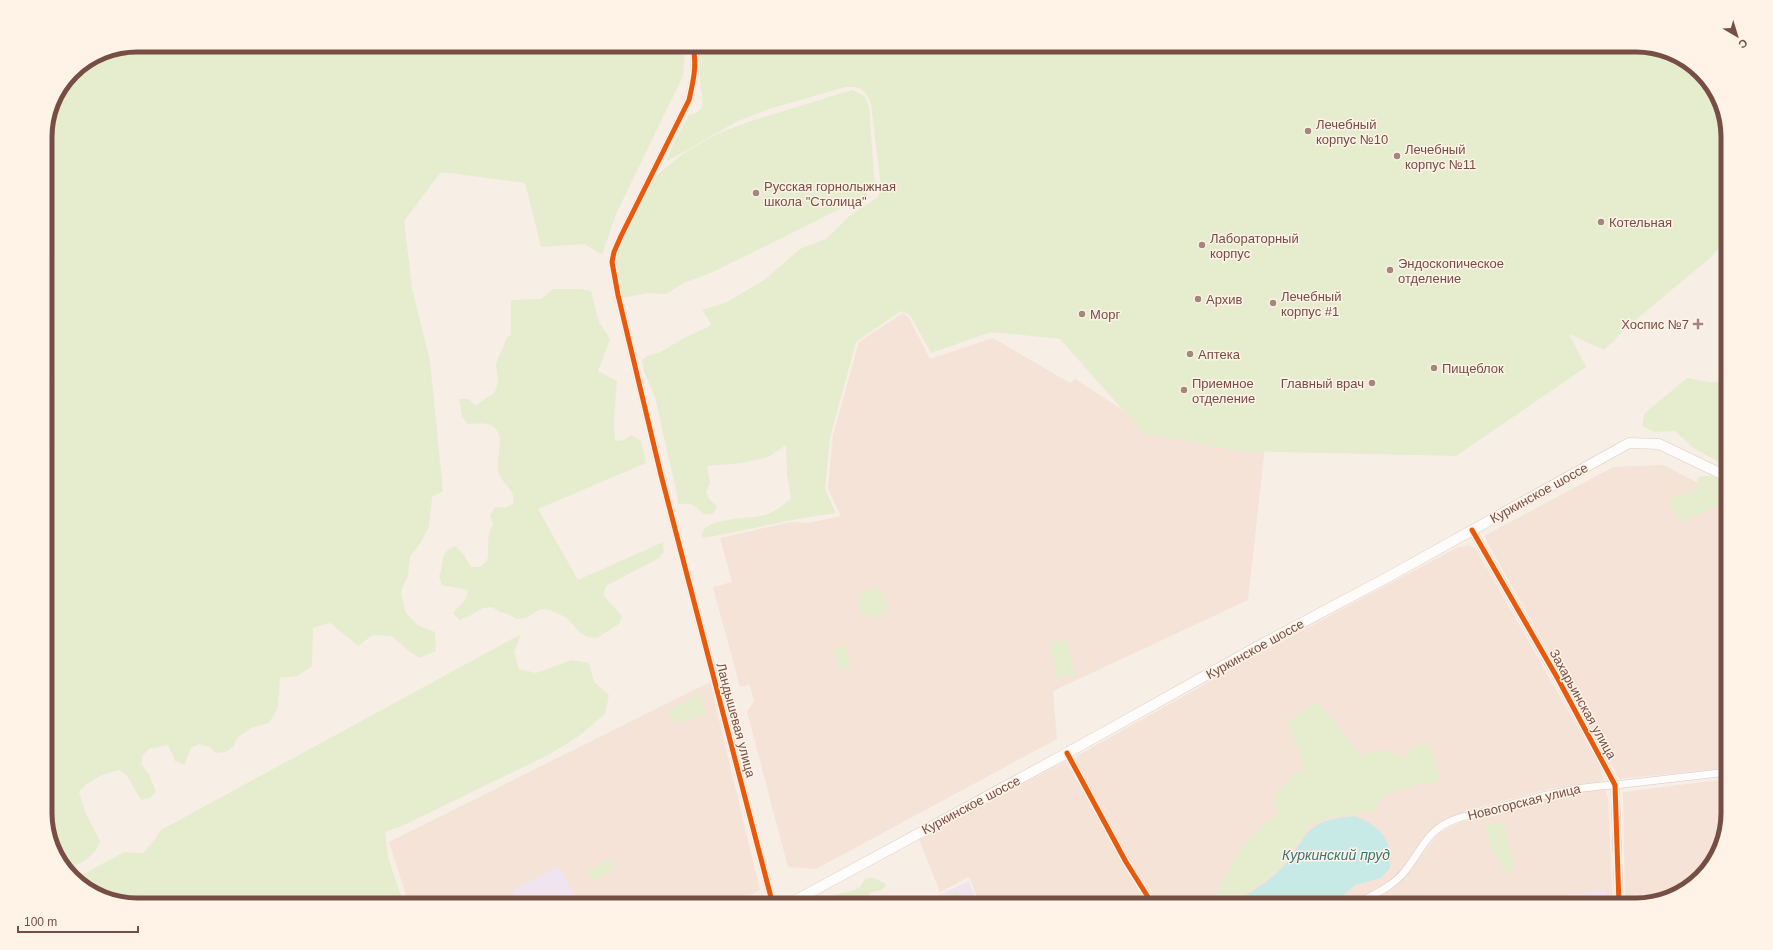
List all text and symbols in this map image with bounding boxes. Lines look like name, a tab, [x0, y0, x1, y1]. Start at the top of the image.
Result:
north arrow	[1717, 16, 1757, 56]
text: С	[1736, 37, 1750, 51]
place label: Лечебный корпус №10	[1316, 117, 1388, 147]
marker: Лечебный корпус №10	[1303, 126, 1313, 136]
place label: Лечебный корпус №11	[1405, 142, 1476, 172]
marker: Лечебный корпус №11	[1392, 151, 1402, 161]
place label: Русская горнолыжная школа "Столица"	[764, 179, 896, 209]
marker: Русская горнолыжная школа "Столица"	[751, 188, 761, 198]
place label: Котельная	[1609, 215, 1672, 230]
marker: Котельная	[1596, 217, 1606, 227]
place label: Лабораторный корпус	[1210, 231, 1299, 261]
marker: Лабораторный корпус	[1197, 240, 1207, 250]
place label: Эндоскопическое отделение	[1398, 256, 1504, 286]
marker: Эндоскопическое отделение	[1385, 265, 1395, 275]
place label: Лечебный корпус #1	[1281, 289, 1341, 319]
place label: Архив	[1206, 292, 1243, 307]
marker: Архив	[1193, 294, 1203, 304]
marker: Лечебный корпус #1	[1268, 298, 1278, 308]
place label: Морг	[1090, 307, 1120, 322]
marker: Морг	[1077, 309, 1087, 319]
place label: Хоспис №7	[1621, 317, 1689, 332]
marker: Хоспис №7	[1692, 318, 1704, 330]
place label: Аптека	[1198, 347, 1241, 362]
marker: Аптека	[1185, 349, 1195, 359]
place label: Пищеблок	[1442, 361, 1504, 376]
marker: Пищеблок	[1429, 363, 1439, 373]
place label: Приемное отделение	[1192, 376, 1255, 406]
place label: Главный врач	[1281, 376, 1364, 391]
marker: Главный врач	[1367, 378, 1377, 388]
marker: Приемное отделение	[1179, 385, 1189, 395]
street label: Куркинское шоссе	[1487, 460, 1591, 526]
street label: Куркинское шоссе	[1203, 616, 1307, 682]
street label: Захарьинская улица	[1547, 646, 1620, 762]
street label: Ландышевая улица	[713, 661, 759, 780]
street label: Куркинское шоссе	[919, 773, 1023, 837]
street label: Новогорская улица	[1466, 781, 1583, 823]
water label: Куркинский пруд	[1282, 847, 1390, 863]
scale bar	[18, 908, 138, 934]
text: 100 m	[24, 915, 57, 929]

